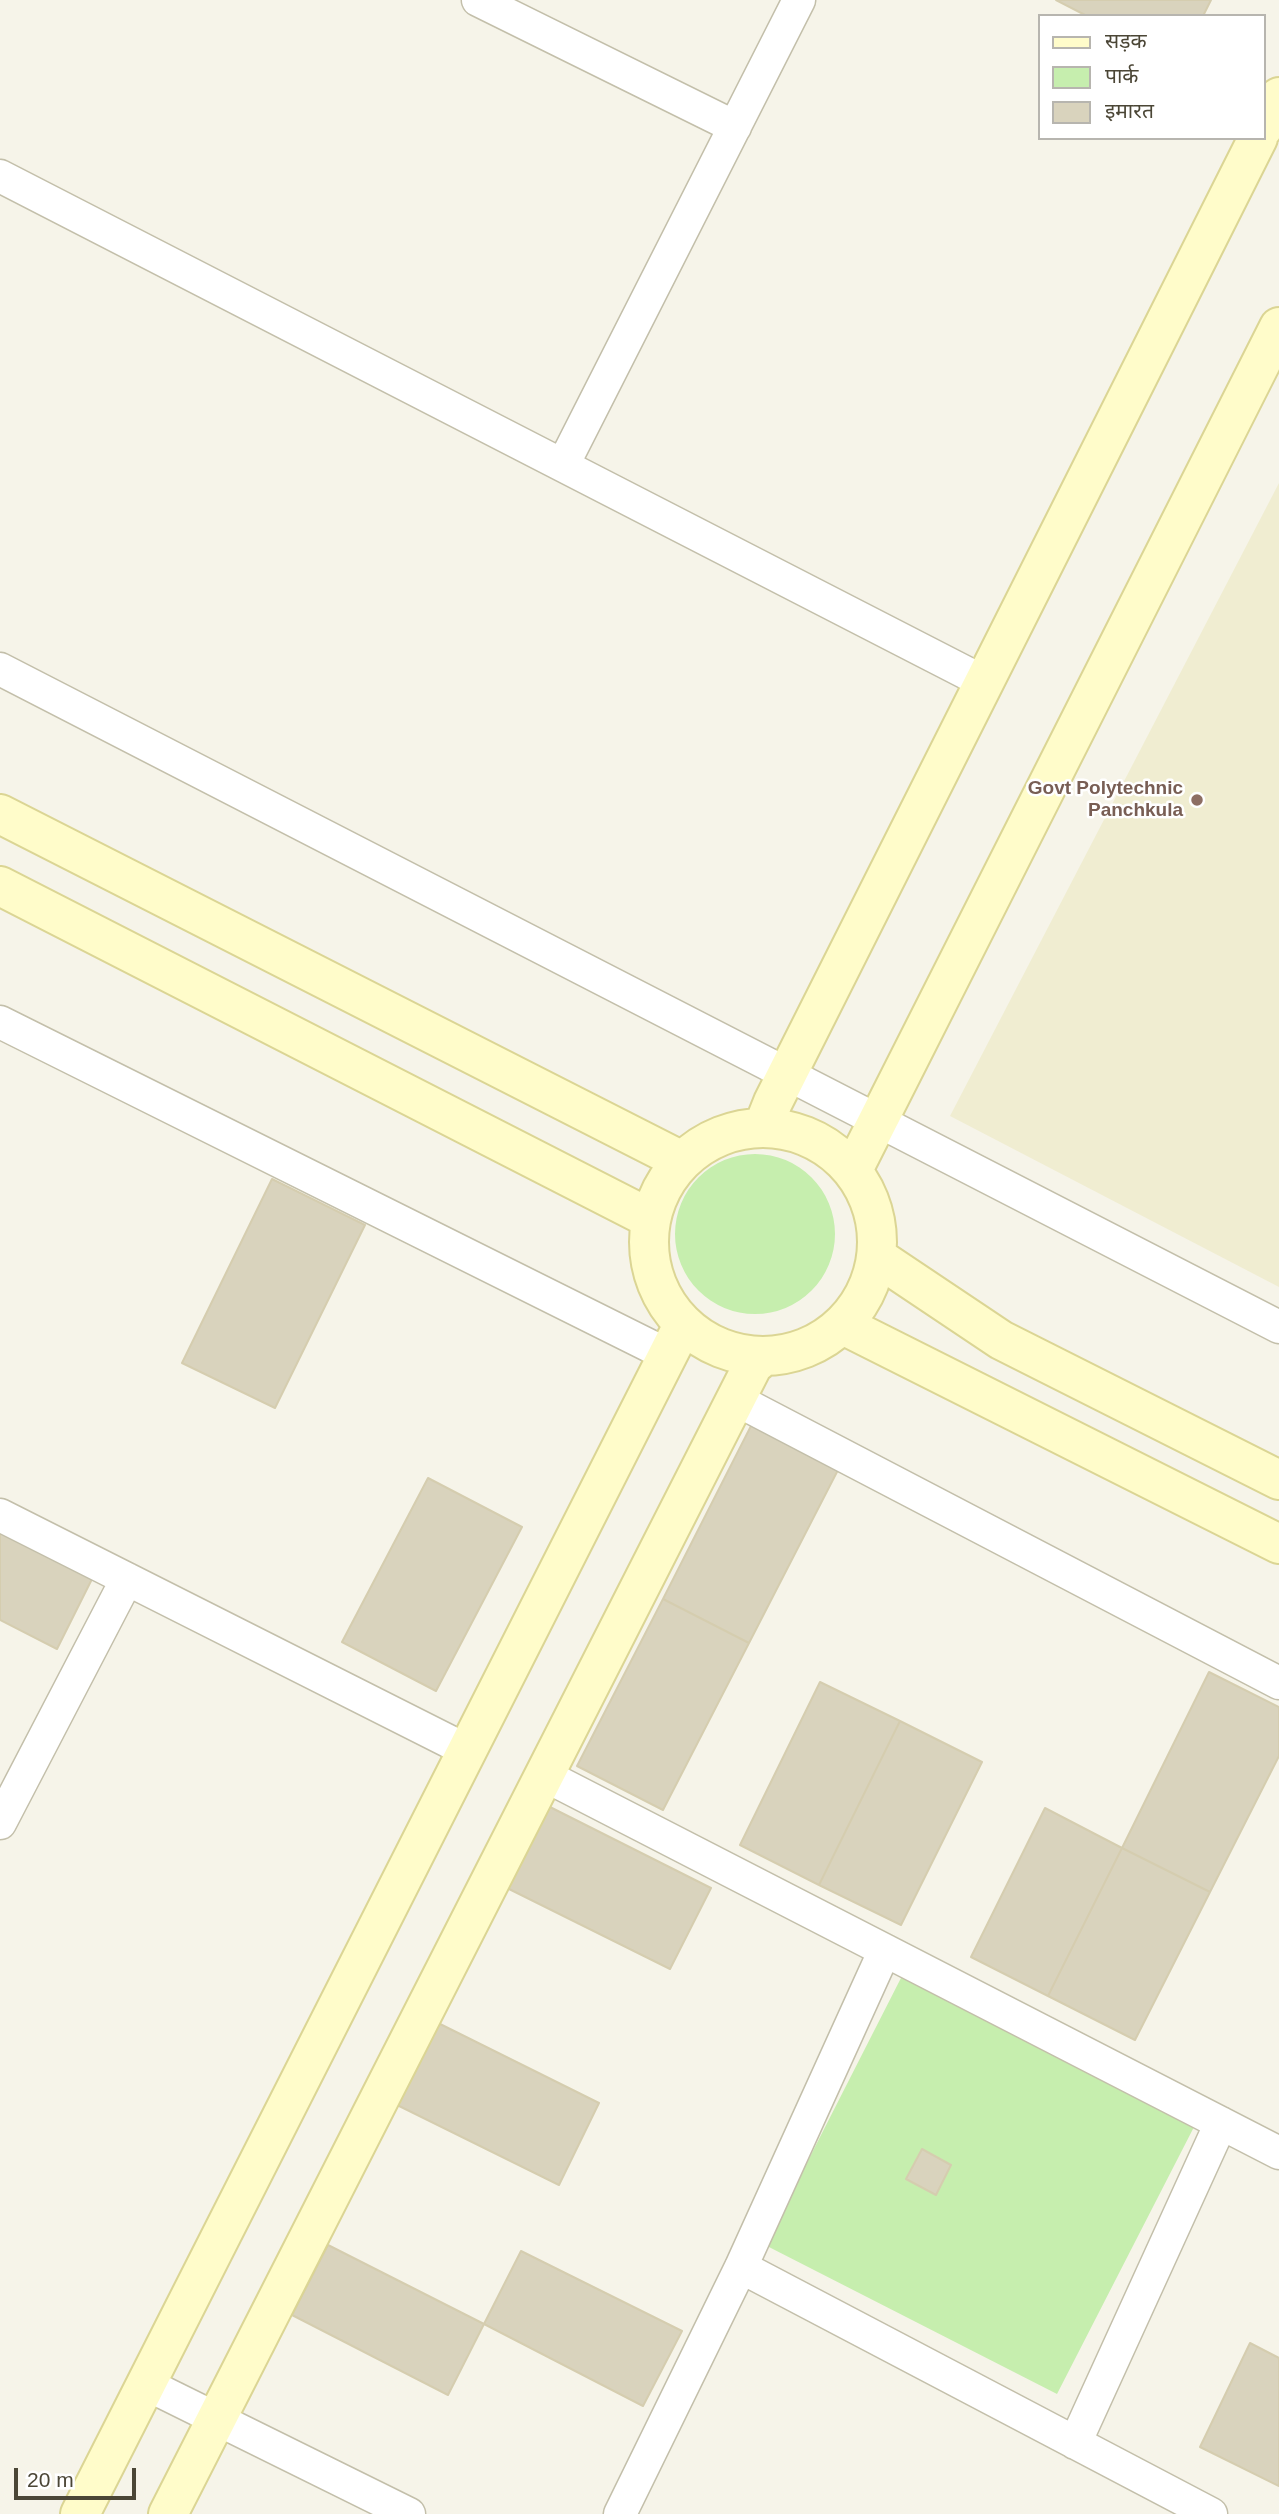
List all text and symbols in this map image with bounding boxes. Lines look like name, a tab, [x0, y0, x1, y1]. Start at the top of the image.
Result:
legend	[1038, 14, 1265, 140]
text: सड़क	[1105, 29, 1147, 52]
text: पार्क	[1105, 64, 1139, 87]
text: इमारत	[1105, 99, 1154, 122]
place label: Govt Polytechnic Panchkula	[1028, 778, 1183, 822]
marker: Govt Polytechnic Panchkula	[1189, 792, 1205, 808]
scale bar	[18, 2454, 140, 2498]
text: 20 m	[27, 2468, 74, 2491]

